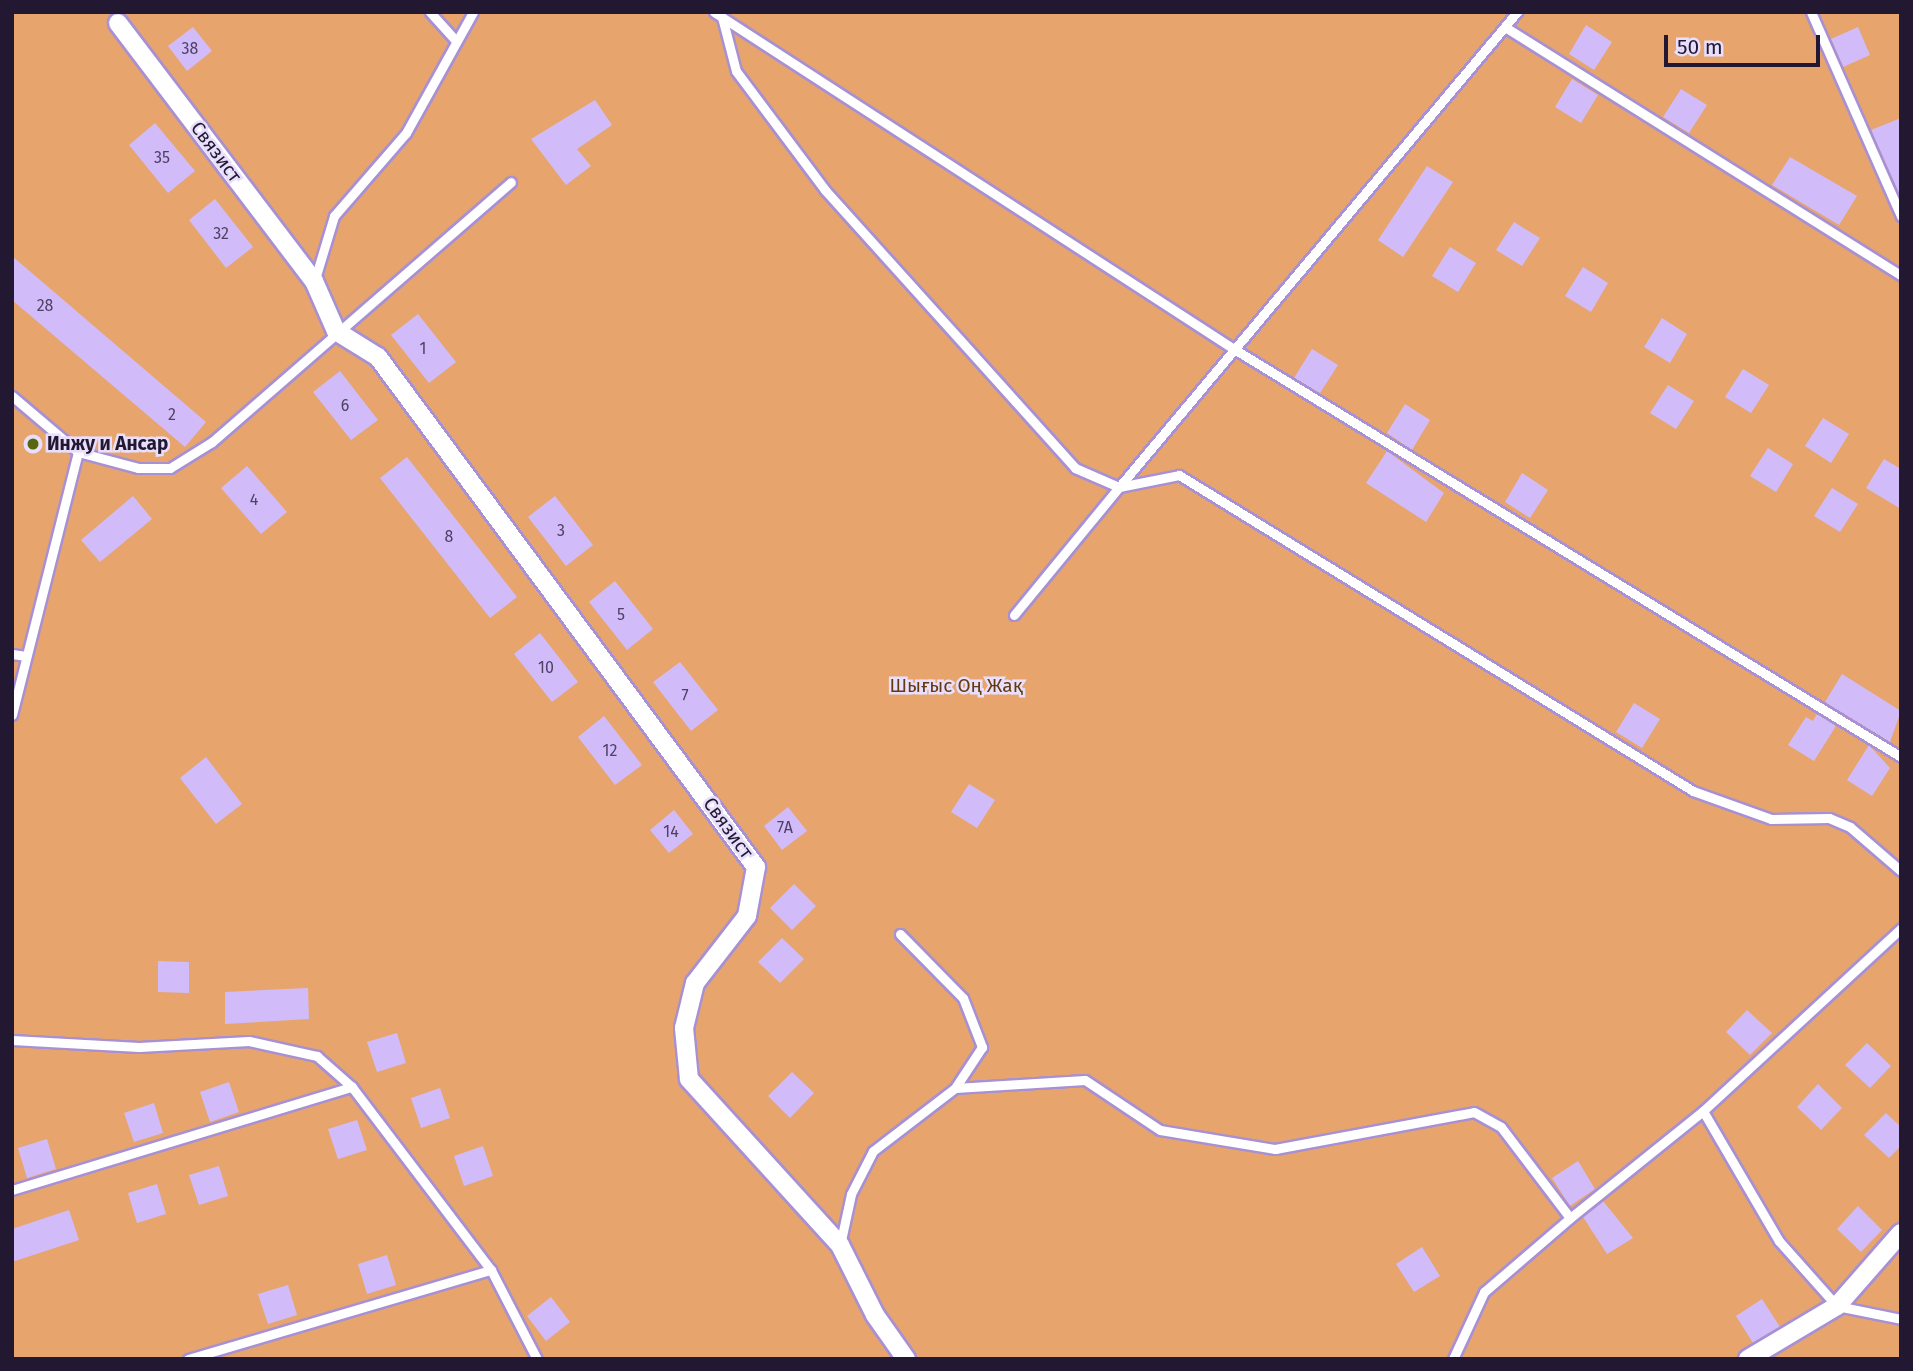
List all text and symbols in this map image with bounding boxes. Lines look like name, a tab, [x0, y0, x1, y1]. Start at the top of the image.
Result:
scale bar	[1668, 21, 1824, 65]
text: 50 m	[1677, 34, 1723, 60]
house number: 38	[182, 39, 198, 59]
street label: Связист	[186, 117, 246, 187]
house number: 35	[154, 148, 170, 168]
house number: 32	[213, 224, 229, 244]
house number: 28	[37, 296, 53, 316]
house number: 1	[420, 339, 426, 359]
house number: 6	[341, 396, 349, 416]
house number: 2	[168, 405, 176, 425]
place label: Инжу и Ансар	[47, 433, 168, 455]
marker: Инжу и Ансар	[25, 436, 41, 452]
house number: 4	[250, 490, 258, 510]
house number: 3	[557, 521, 565, 541]
house number: 8	[445, 527, 453, 547]
house number: 5	[617, 605, 625, 625]
house number: 10	[538, 658, 554, 678]
park label: Шығыс Оң Жақ	[889, 675, 1023, 697]
house number: 7	[681, 686, 689, 706]
house number: 12	[603, 741, 617, 761]
street label: Связист	[698, 793, 758, 863]
house number: 7А	[777, 818, 793, 838]
house number: 14	[663, 822, 679, 842]

